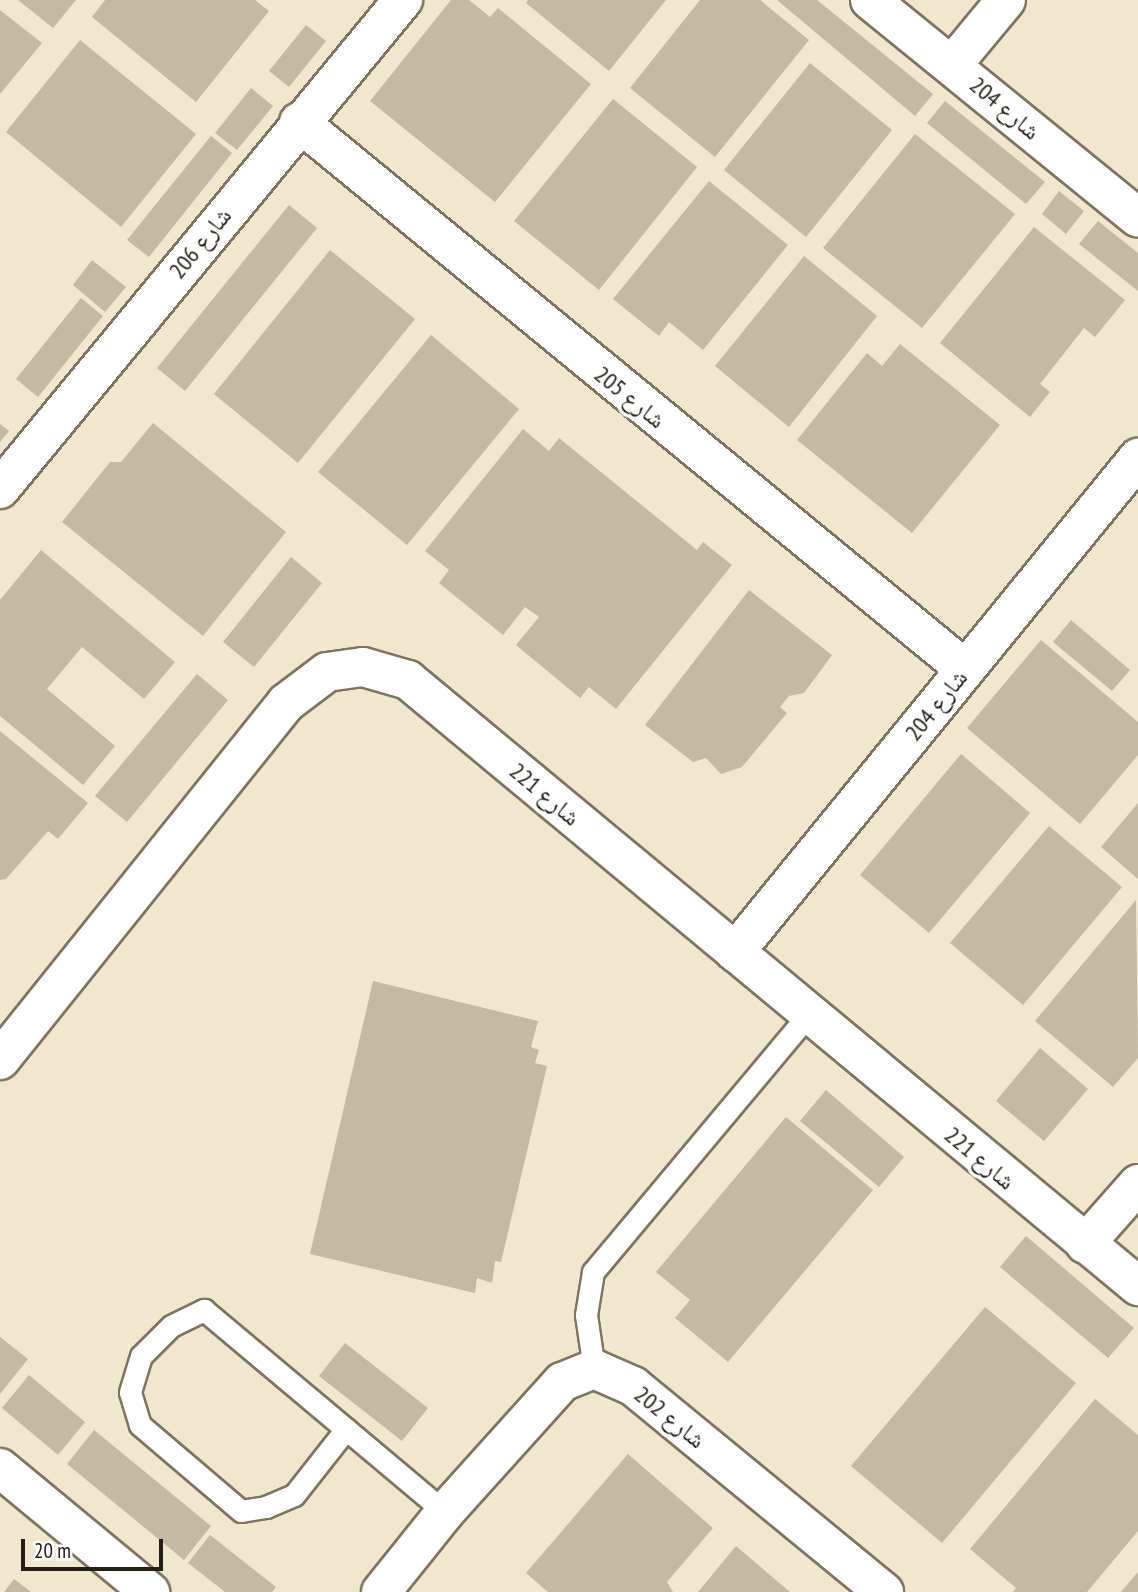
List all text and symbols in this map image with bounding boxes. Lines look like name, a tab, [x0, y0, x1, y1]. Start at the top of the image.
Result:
street label: شارع 204	[964, 70, 1046, 146]
street label: شارع 206	[163, 202, 237, 284]
street label: شارع 205	[589, 360, 671, 434]
street label: شارع 204	[899, 664, 973, 746]
street label: شارع 221	[504, 756, 586, 832]
street label: شارع 221	[939, 1120, 1021, 1196]
street label: شارع 202	[629, 1380, 711, 1454]
scale bar	[24, 1526, 166, 1570]
text: 20 m	[34, 1537, 71, 1564]

